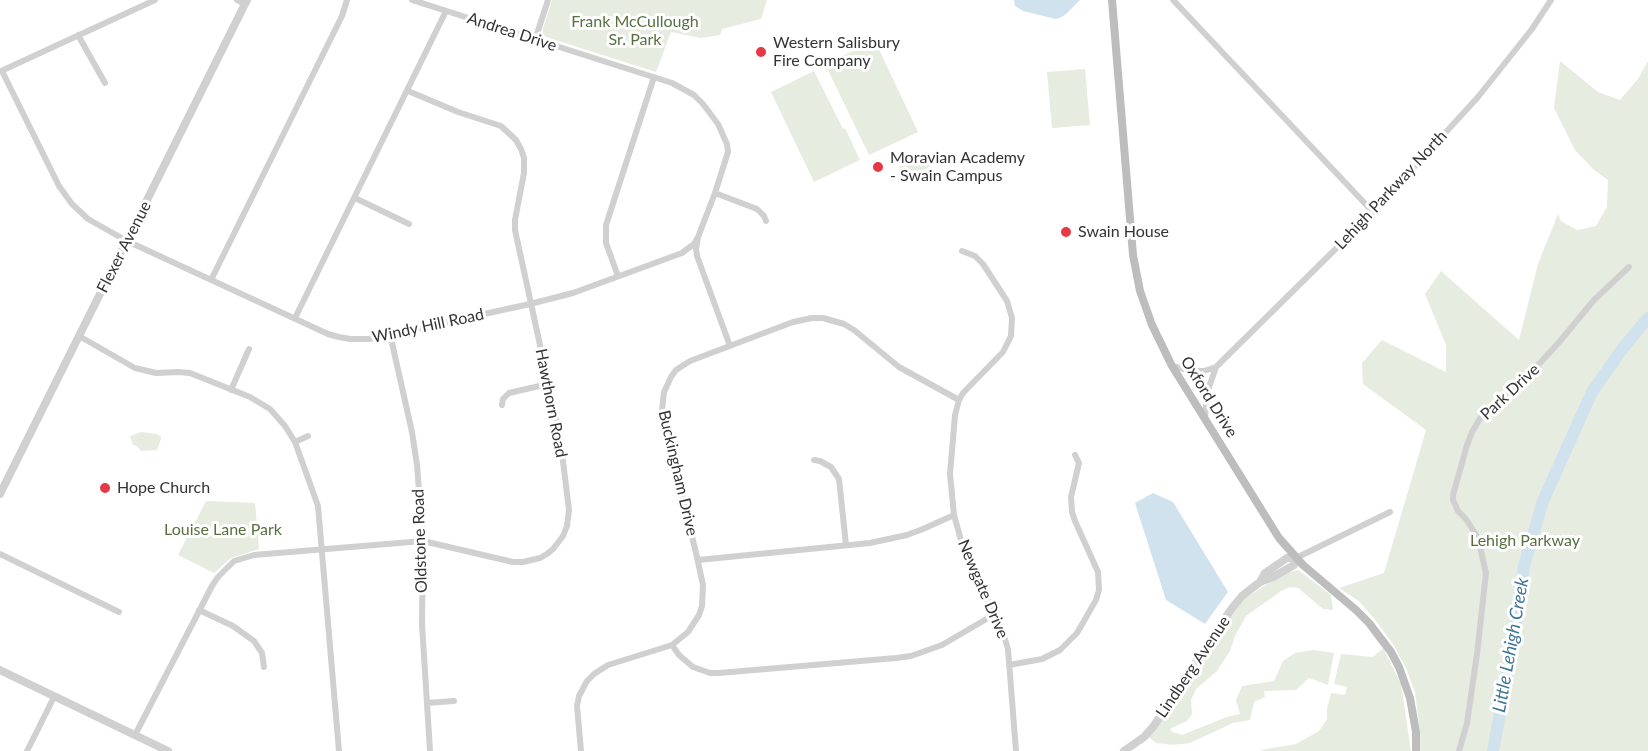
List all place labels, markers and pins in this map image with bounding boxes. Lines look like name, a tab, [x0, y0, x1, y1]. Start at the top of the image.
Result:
place label: Western Salisbury Fire Company	[773, 33, 900, 71]
marker: Western Salisbury Fire Company	[754, 45, 768, 59]
place label: Moravian Academy - Swain Campus	[890, 148, 1025, 186]
marker: Moravian Academy - Swain Campus	[871, 160, 885, 174]
place label: Swain House	[1078, 222, 1169, 242]
marker: Swain House	[1059, 225, 1073, 239]
place label: Hope Church	[117, 478, 210, 498]
marker: Hope Church	[98, 481, 112, 495]

